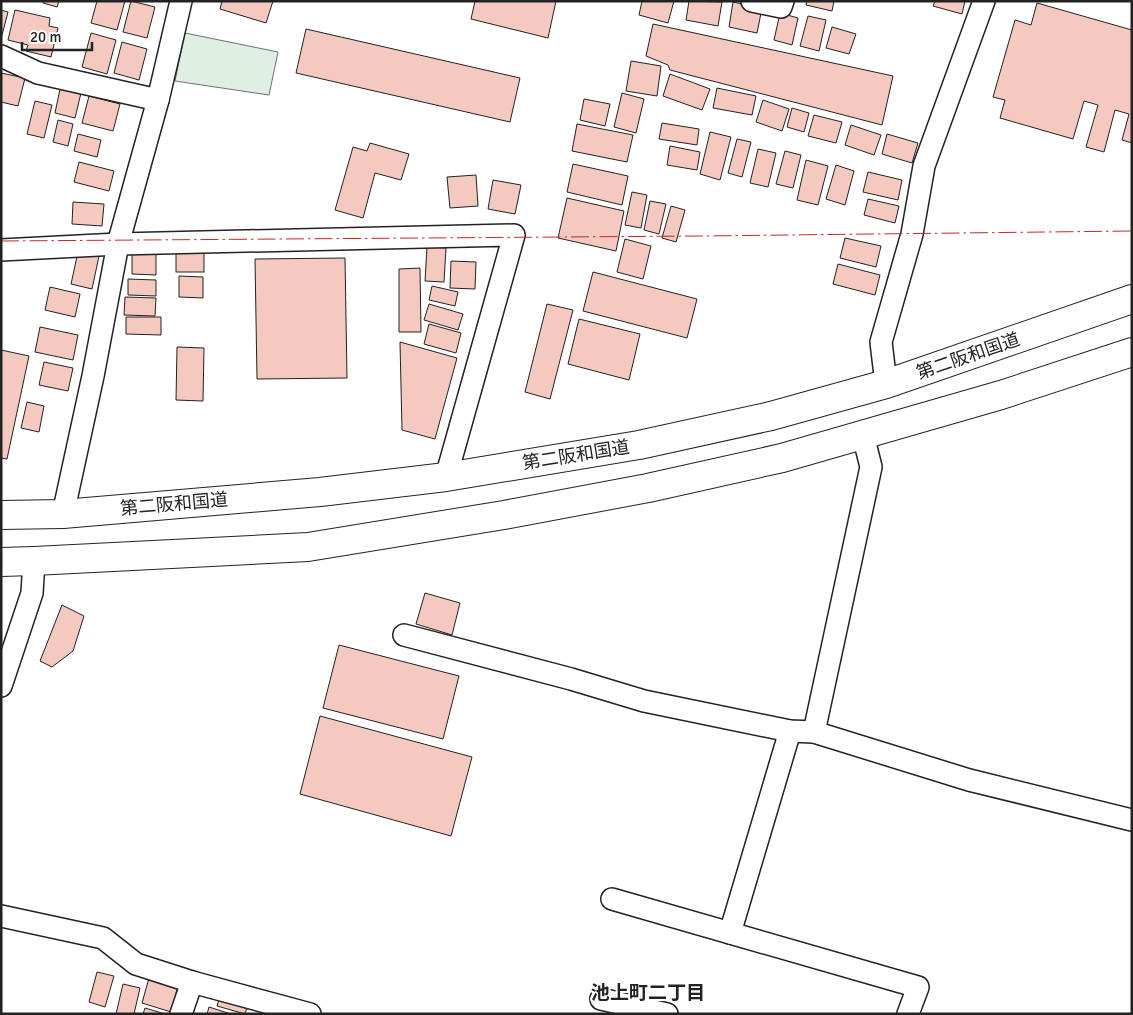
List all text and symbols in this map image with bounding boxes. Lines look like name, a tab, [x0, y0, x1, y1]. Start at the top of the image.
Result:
scale bar	[22, 20, 92, 52]
text: 20 m	[30, 28, 61, 46]
street label: 第二阪和国道	[913, 328, 1023, 384]
street label: 第二阪和国道	[521, 436, 631, 474]
street label: 第二阪和国道	[119, 488, 229, 520]
district label: 池上町二丁目	[591, 981, 705, 1005]

